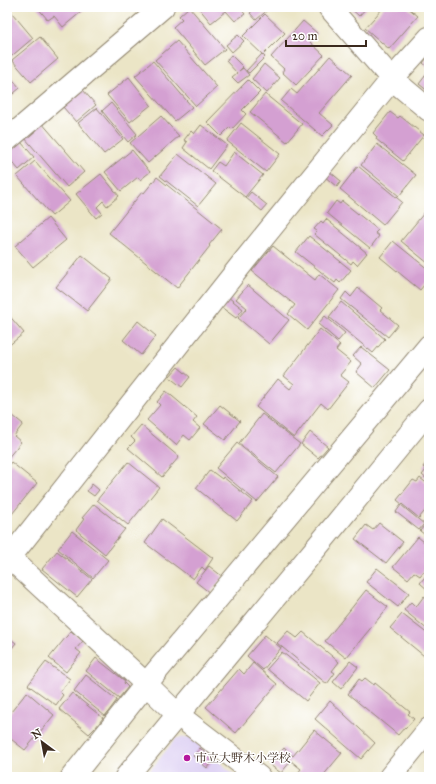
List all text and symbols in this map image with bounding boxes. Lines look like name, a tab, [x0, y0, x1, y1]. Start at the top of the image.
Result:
scale bar	[286, 22, 366, 48]
text: 20 m	[292, 29, 318, 43]
north arrow	[22, 722, 62, 762]
text: N	[30, 726, 45, 742]
place label: 市立大野木小学校	[195, 751, 291, 765]
marker: 市立大野木小学校	[182, 753, 192, 763]

